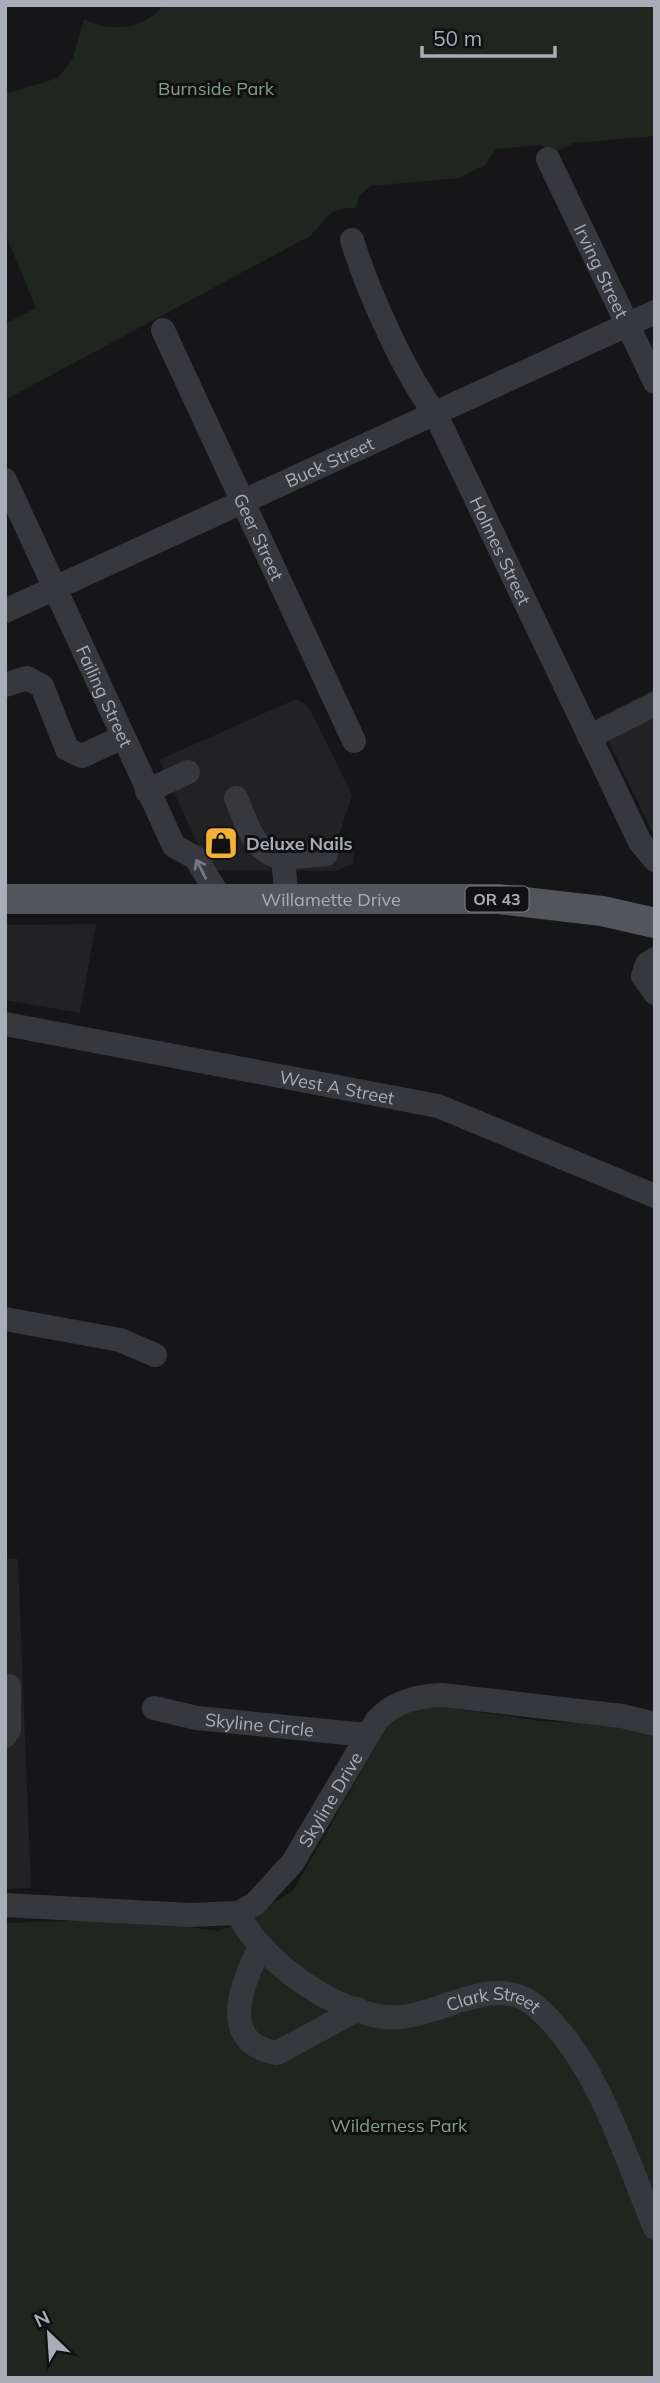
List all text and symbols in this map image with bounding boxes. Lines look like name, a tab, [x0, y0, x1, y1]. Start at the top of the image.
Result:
scale bar	[422, 14, 555, 58]
text: 50 m	[433, 25, 482, 51]
park label: Burnside Park	[158, 77, 275, 100]
street label: Irving Street	[569, 220, 634, 322]
street label: Buck Street	[281, 431, 377, 492]
street label: Geer Street	[229, 489, 289, 584]
street label: Holmes Street	[465, 493, 536, 608]
street label: Failing Street	[71, 642, 138, 751]
shop icon: Deluxe Nails	[202, 824, 240, 862]
place label: Deluxe Nails	[246, 832, 353, 855]
one-way arrow	[194, 859, 208, 880]
road number: OR 43	[466, 886, 528, 911]
street label: Willamette Drive	[261, 888, 401, 911]
street label: West A Street	[278, 1065, 396, 1109]
street label: Skyline Circle	[204, 1707, 315, 1741]
street label: Skyline Drive	[293, 1747, 367, 1851]
street label: Clark Street	[443, 1981, 546, 2018]
park label: Wilderness Park	[331, 2114, 468, 2137]
north arrow	[14, 2299, 84, 2369]
text: N	[30, 2305, 53, 2333]

